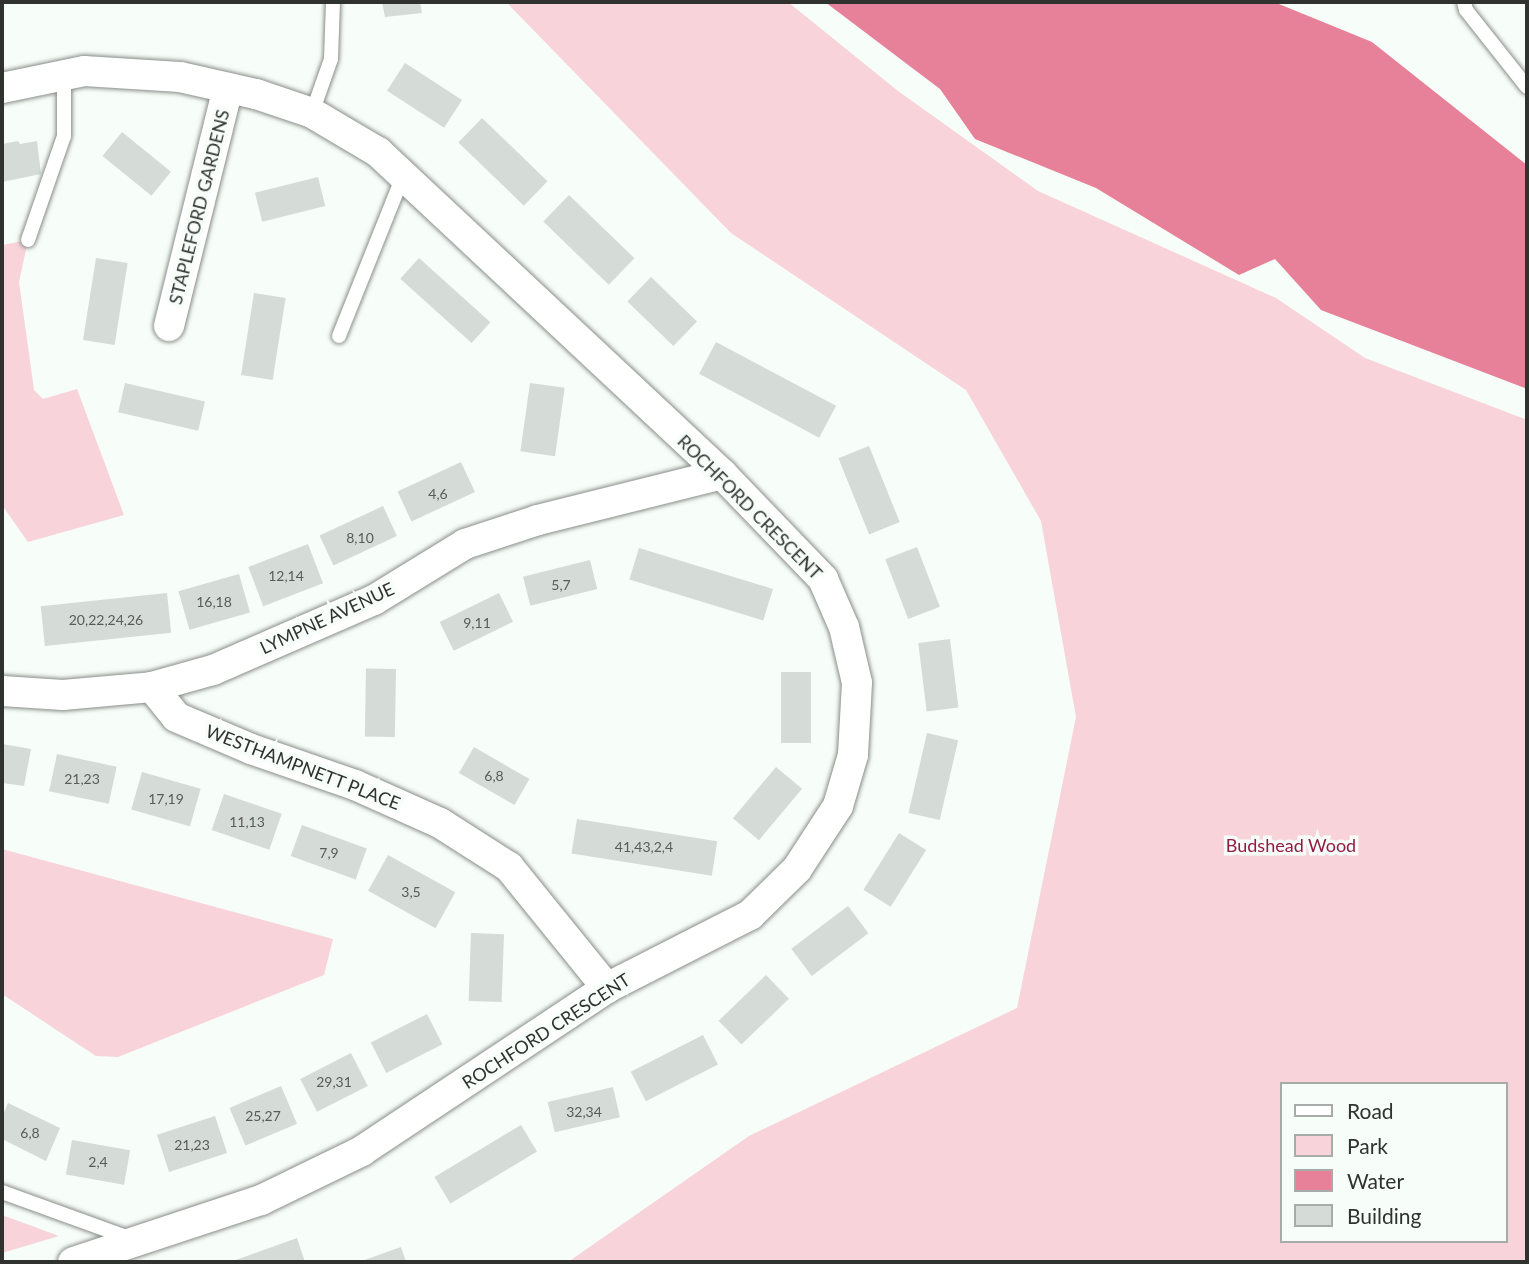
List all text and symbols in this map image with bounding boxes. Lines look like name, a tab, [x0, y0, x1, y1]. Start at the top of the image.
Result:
street label: STAPLEFORD GARDENS	[164, 107, 234, 307]
street label: ROCHFORD CRESCENT	[673, 430, 827, 584]
house number: 4,6	[428, 486, 448, 502]
house number: 8,10	[346, 530, 374, 546]
house number: 12,14	[268, 568, 304, 584]
street label: LYMPNE AVENUE	[256, 577, 398, 659]
house number: 5,7	[551, 577, 571, 593]
house number: 16,18	[196, 594, 232, 610]
house number: 20,22,24,26	[69, 612, 143, 628]
house number: 9,11	[463, 615, 491, 631]
street label: WESTHAMPNETT PLACE	[202, 720, 404, 814]
house number: 6,8	[484, 768, 504, 784]
house number: 21,23	[64, 771, 100, 787]
house number: 17,19	[148, 791, 184, 807]
house number: 11,13	[229, 814, 265, 830]
park label: Budshead Wood	[1226, 834, 1356, 856]
house number: 41,43,2,4	[615, 839, 673, 855]
house number: 7,9	[319, 845, 339, 861]
house number: 3,5	[401, 884, 421, 900]
street label: ROCHFORD CRESCENT	[458, 969, 634, 1093]
house number: 29,31	[316, 1074, 352, 1090]
legend	[1280, 1082, 1508, 1243]
text: Road	[1347, 1098, 1394, 1123]
house number: 32,34	[566, 1104, 602, 1120]
house number: 25,27	[245, 1108, 281, 1124]
house number: 6,8	[20, 1125, 40, 1141]
text: Park	[1347, 1133, 1388, 1158]
house number: 21,23	[174, 1137, 210, 1153]
house number: 2,4	[88, 1154, 108, 1170]
text: Water	[1347, 1168, 1404, 1193]
text: Building	[1347, 1203, 1422, 1228]

